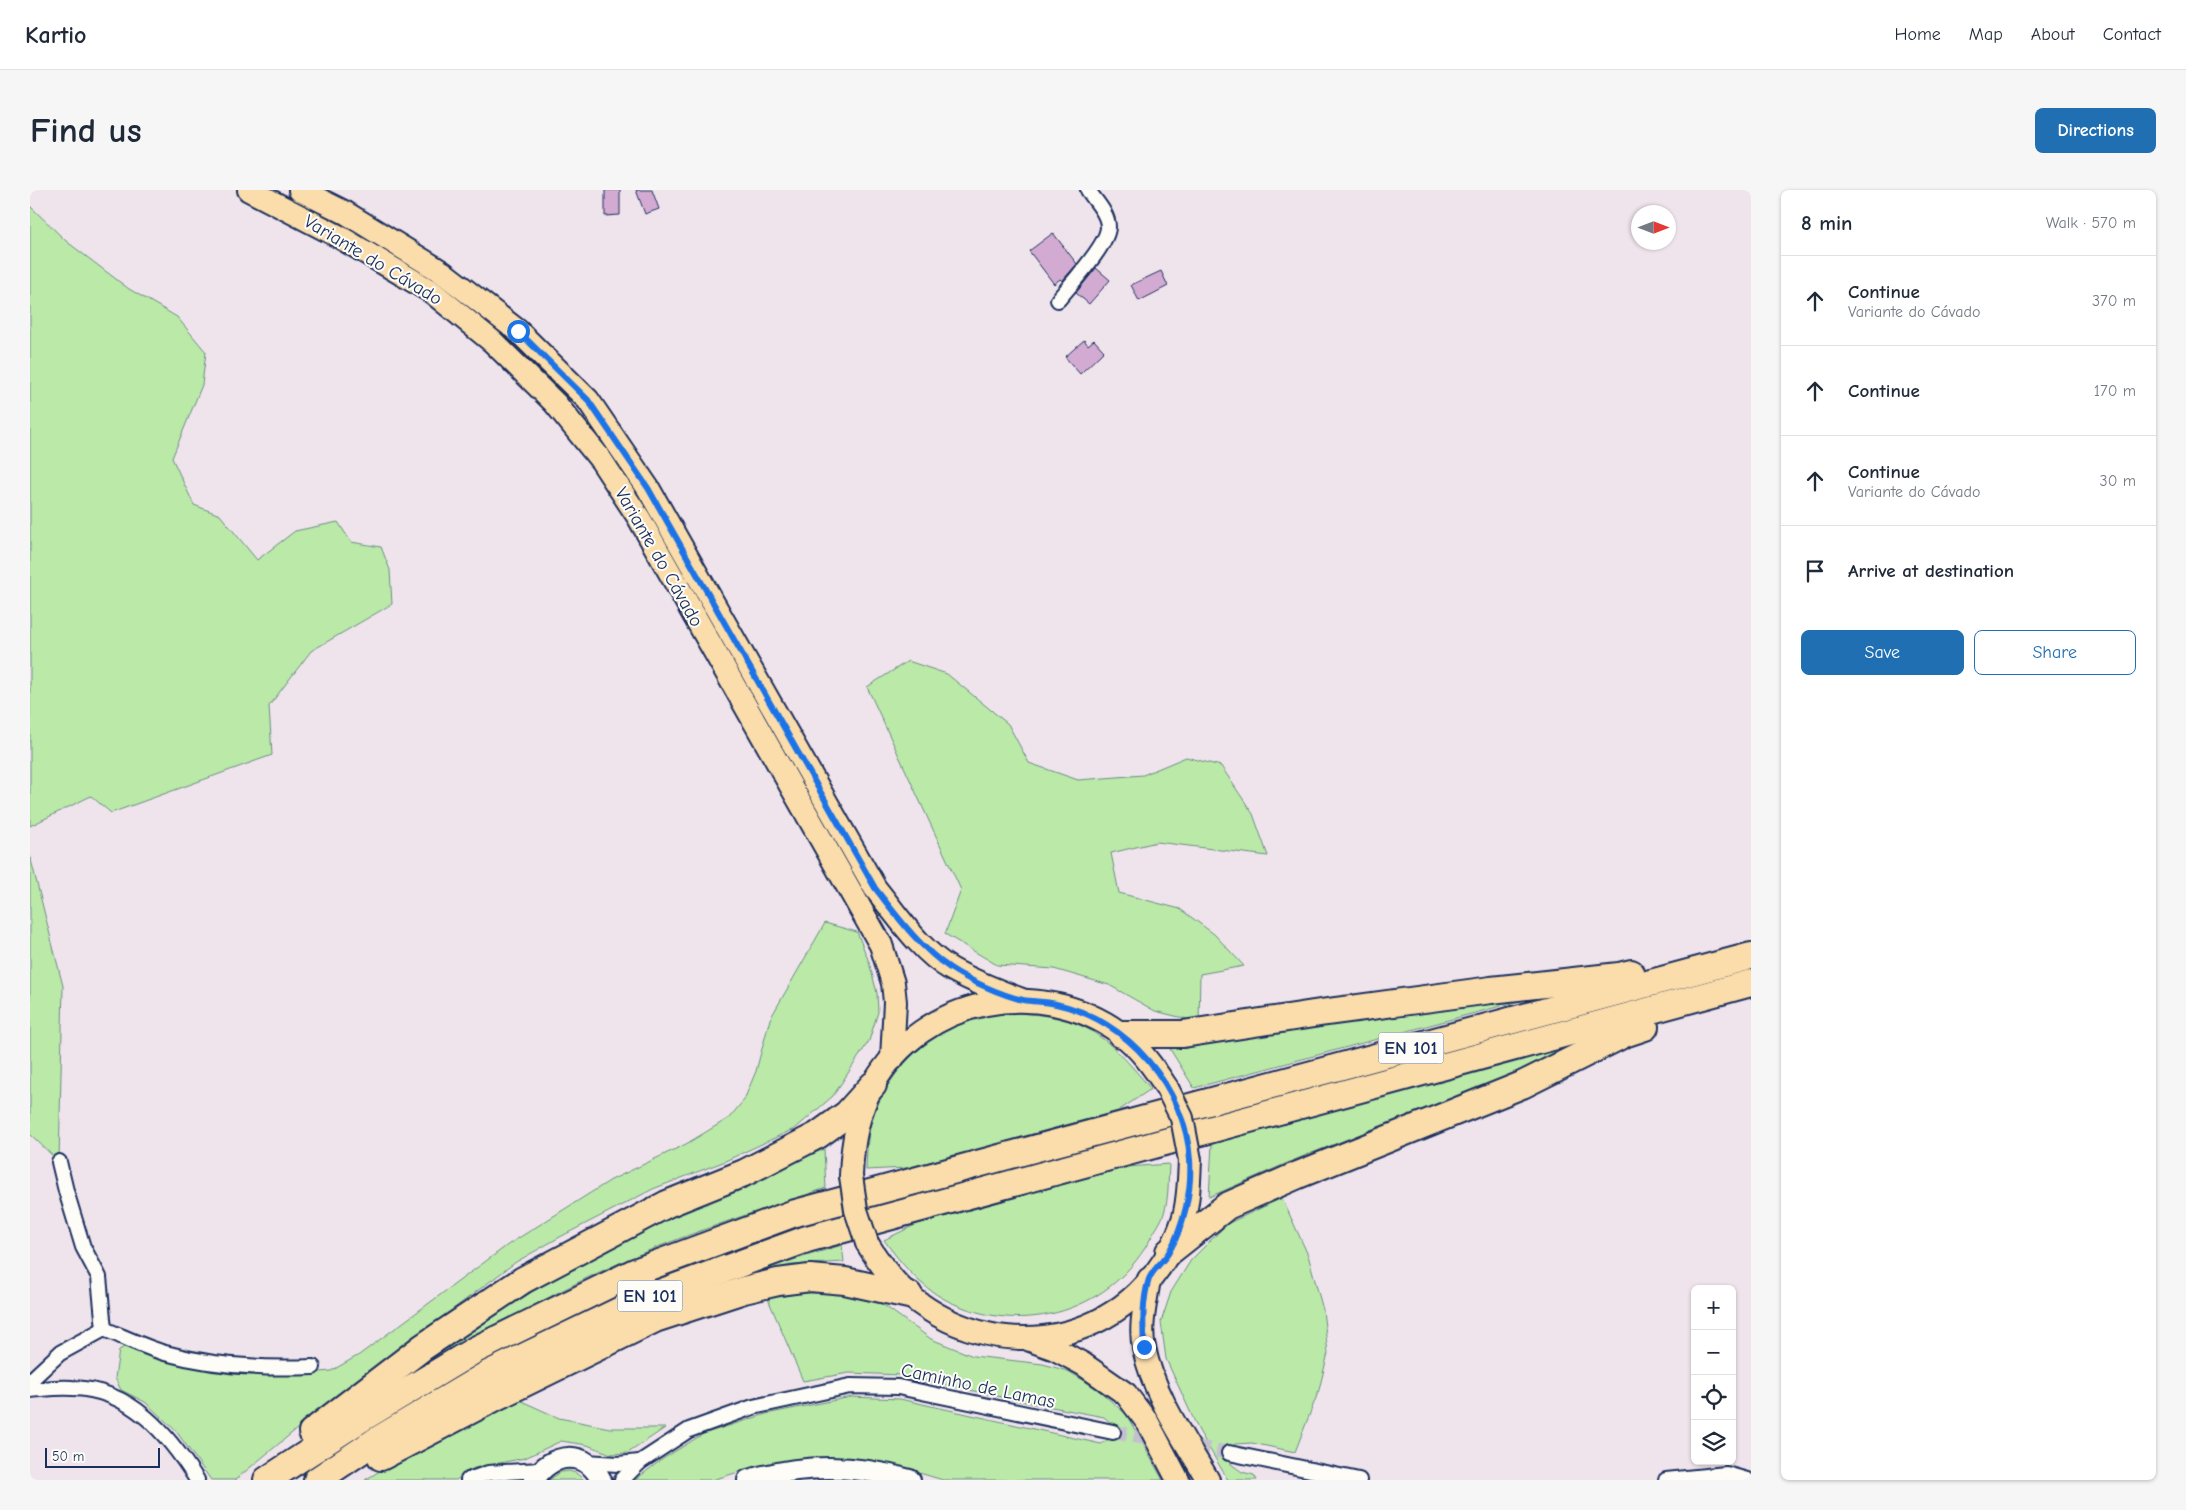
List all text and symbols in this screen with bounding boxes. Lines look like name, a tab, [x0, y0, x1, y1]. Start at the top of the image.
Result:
text: Kartio	[25, 21, 87, 49]
text: Home	[1894, 24, 1941, 45]
text: Map	[1969, 24, 2003, 45]
text: About	[2031, 24, 2075, 45]
text: Contact	[2103, 24, 2161, 45]
button: Directions	[2035, 108, 2156, 153]
text: Find us	[30, 110, 142, 151]
north arrow	[1631, 205, 1676, 250]
street label: Variante do Cávado	[300, 210, 446, 310]
text: 8 min	[1801, 211, 1852, 235]
text: Walk · 570 m	[2046, 214, 2136, 232]
text: Continue	[1848, 281, 1920, 303]
icon: ahead	[1801, 287, 1829, 315]
text: 370 m	[2092, 292, 2136, 310]
text: Variante do Cávado	[1848, 303, 1980, 321]
route start	[507, 320, 530, 343]
icon: ahead	[1801, 377, 1829, 405]
text: Continue	[1848, 380, 1920, 402]
text: 170 m	[2094, 382, 2136, 400]
text: Continue	[1848, 461, 1920, 483]
icon: ahead	[1801, 467, 1829, 495]
text: 30 m	[2100, 472, 2136, 490]
street label: Variante do Cávado	[610, 483, 708, 631]
text: Variante do Cávado	[1848, 483, 1980, 501]
icon: arrive	[1801, 557, 1829, 585]
text: Arrive at destination	[1848, 560, 2014, 582]
button: Save	[1801, 630, 1964, 675]
button: Share	[1974, 630, 2136, 675]
road number: EN 101	[1378, 1032, 1444, 1064]
road number: EN 101	[618, 1280, 682, 1312]
map controls	[1691, 1285, 1736, 1465]
button: +	[1691, 1285, 1736, 1330]
button: −	[1691, 1330, 1736, 1375]
route end	[1133, 1336, 1156, 1359]
street label: Caminho de Lamas	[899, 1359, 1057, 1413]
button: locate	[1691, 1375, 1736, 1420]
button: layers	[1691, 1420, 1736, 1465]
scale bar	[45, 1445, 160, 1468]
text: 50 m	[52, 1448, 84, 1465]

